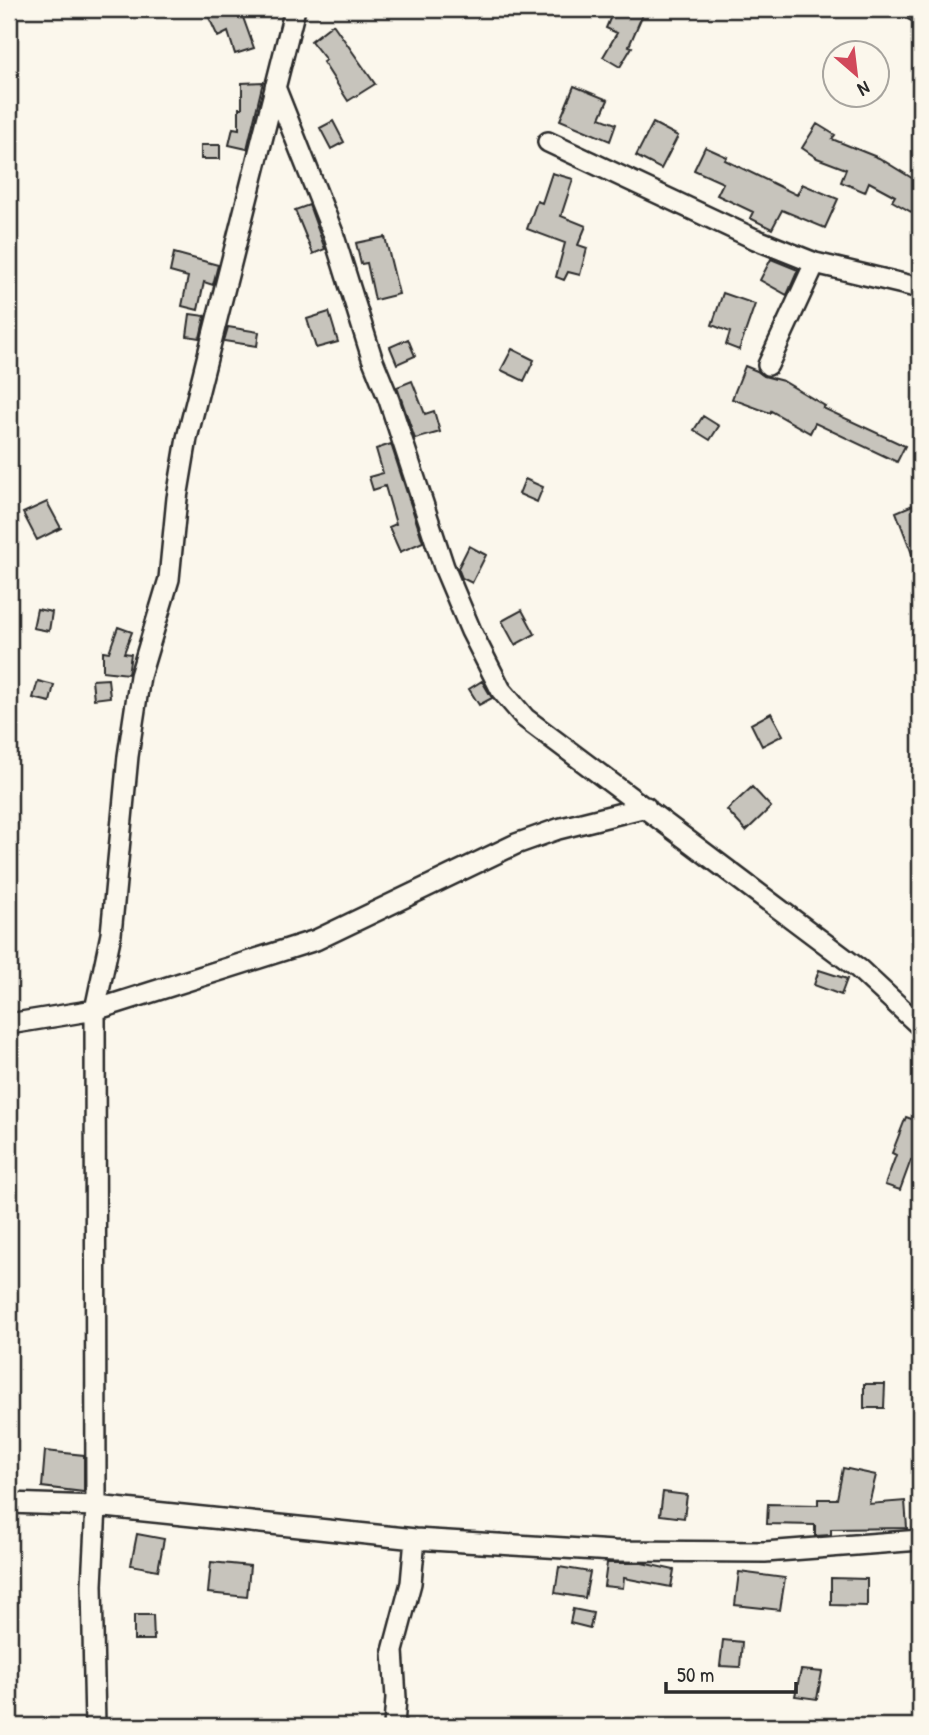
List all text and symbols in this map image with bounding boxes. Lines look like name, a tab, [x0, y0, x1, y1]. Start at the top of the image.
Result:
north arrow	[820, 38, 890, 108]
text: N	[853, 75, 875, 103]
scale bar	[666, 1651, 796, 1695]
text: 50 m	[677, 1660, 714, 1689]

